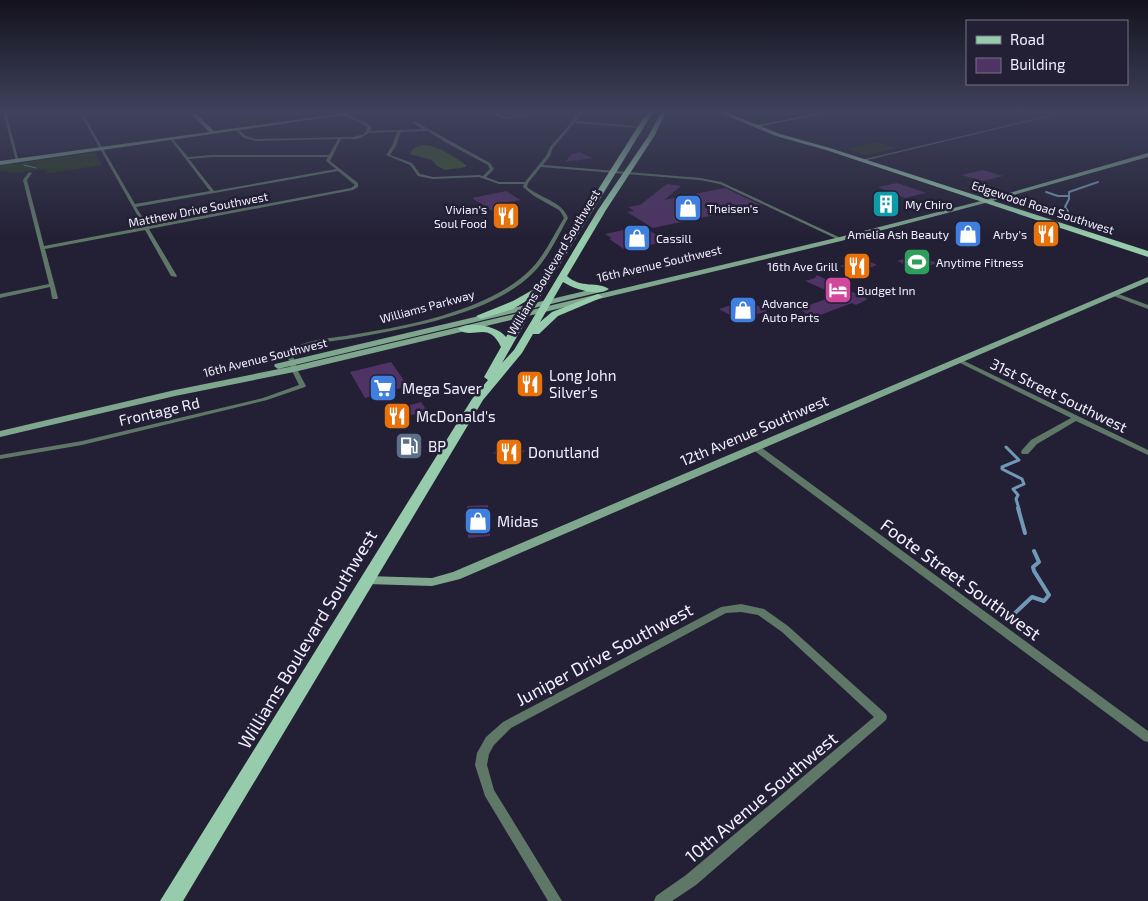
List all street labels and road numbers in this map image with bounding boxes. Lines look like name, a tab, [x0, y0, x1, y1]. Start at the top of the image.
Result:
street label: Edgewood Road Southwest	[970, 177, 1116, 237]
street label: Williams Boulevard Southwest	[504, 186, 602, 337]
street label: Matthew Drive Southwest	[127, 188, 269, 229]
street label: 16th Avenue Southwest	[595, 242, 723, 284]
street label: Williams Parkway	[378, 286, 477, 325]
street label: 16th Avenue Southwest	[202, 335, 329, 379]
street label: 31st Street Southwest	[988, 354, 1130, 436]
street label: 12th Avenue Southwest	[677, 391, 831, 469]
street label: Frontage Rd	[117, 393, 201, 429]
street label: Foote Street Southwest	[877, 513, 1046, 645]
street label: Williams Boulevard Southwest	[233, 526, 381, 752]
street label: Juniper Drive Southwest	[512, 598, 696, 710]
street label: 10th Avenue Southwest	[681, 727, 842, 867]

